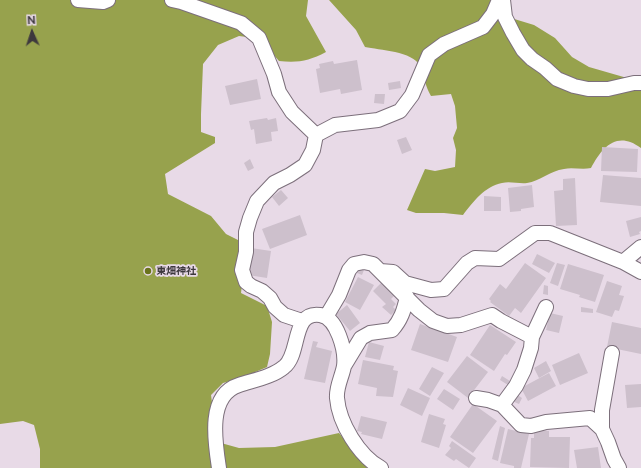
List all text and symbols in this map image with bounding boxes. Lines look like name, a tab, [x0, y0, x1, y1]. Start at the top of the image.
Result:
north arrow	[12, 12, 52, 52]
text: N	[27, 14, 36, 26]
place label: 東畑神社	[156, 265, 196, 277]
marker: 東畑神社	[143, 266, 153, 276]

